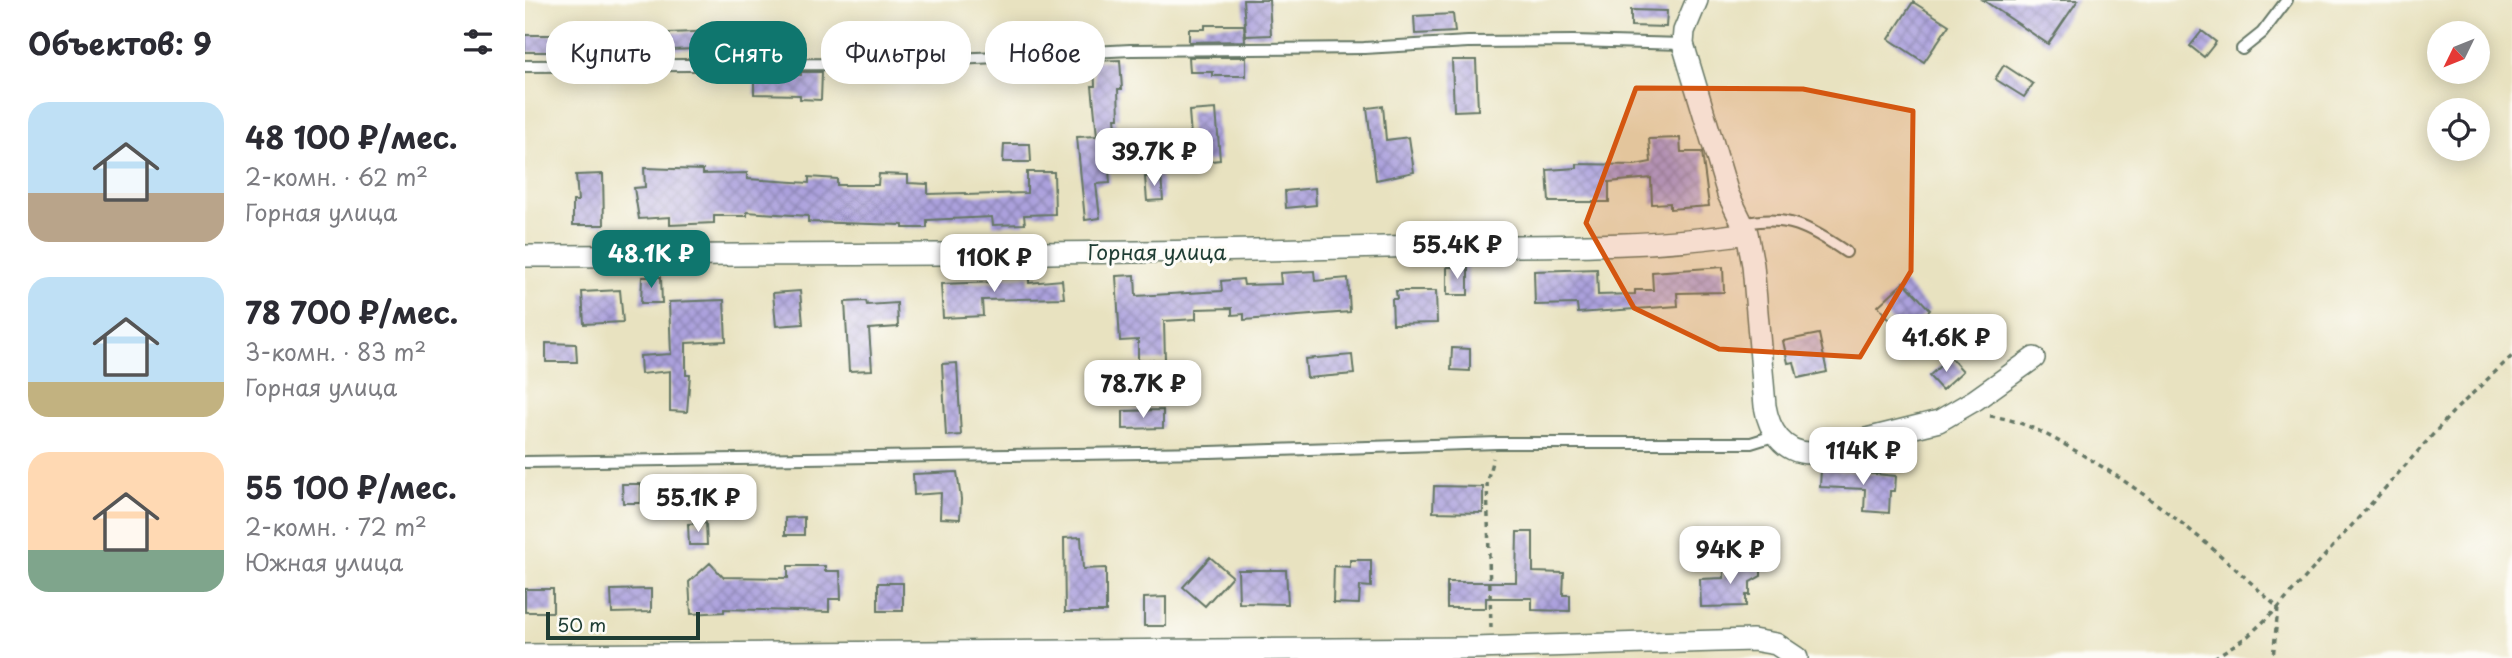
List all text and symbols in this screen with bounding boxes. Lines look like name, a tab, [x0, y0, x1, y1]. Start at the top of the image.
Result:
text: Объектов: 9	[28, 20, 212, 65]
chip: Купить	[546, 21, 675, 84]
chip: Снять	[689, 21, 807, 84]
chip: Фильтры	[821, 21, 971, 84]
chip: Новое	[985, 21, 1105, 84]
north arrow	[2427, 21, 2490, 84]
map controls	[2427, 21, 2490, 161]
icon: filters	[459, 23, 497, 61]
button: locate	[2427, 98, 2490, 161]
text: 48 100 ₽/мес.	[245, 114, 458, 159]
pin: 39.7K ₽	[1089, 128, 1219, 188]
icon: home	[84, 130, 168, 214]
text: 39.7K ₽	[1111, 133, 1197, 168]
text: 2-комн. · 62 m²	[245, 159, 428, 194]
text: Горная улица	[245, 194, 397, 229]
pin: 55.4K ₽	[1392, 222, 1522, 281]
text: 55.4K ₽	[1412, 226, 1502, 261]
pin: 48.1K ₽	[586, 230, 716, 290]
pin: 110K ₽	[937, 234, 1051, 294]
text: 48.1K ₽	[608, 235, 694, 270]
street label: Горная улица	[1088, 235, 1227, 267]
text: 110K ₽	[956, 239, 1032, 274]
text: 78 700 ₽/мес.	[245, 289, 458, 334]
icon: home	[84, 305, 168, 389]
pin: 41.6K ₽	[1881, 314, 2011, 374]
text: 41.6K ₽	[1902, 319, 1990, 354]
text: 3-комн. · 83 m²	[245, 334, 426, 369]
pin: 78.7K ₽	[1078, 360, 1208, 420]
text: 78.7K ₽	[1100, 365, 1186, 400]
text: Горная улица	[245, 369, 397, 404]
pin: 114K ₽	[1806, 428, 1920, 487]
text: 114K ₽	[1825, 432, 1901, 467]
text: 55 100 ₽/мес.	[245, 464, 457, 509]
pin: 55.1K ₽	[633, 475, 763, 534]
text: 55.1K ₽	[656, 479, 740, 514]
icon: home	[84, 480, 168, 564]
text: 2-комн. · 72 m²	[245, 509, 427, 544]
pin: 94K ₽	[1681, 526, 1779, 586]
text: 94K ₽	[1695, 531, 1765, 566]
text: Южная улица	[245, 544, 403, 579]
scale bar	[546, 609, 700, 641]
text: 50 m	[557, 610, 606, 638]

